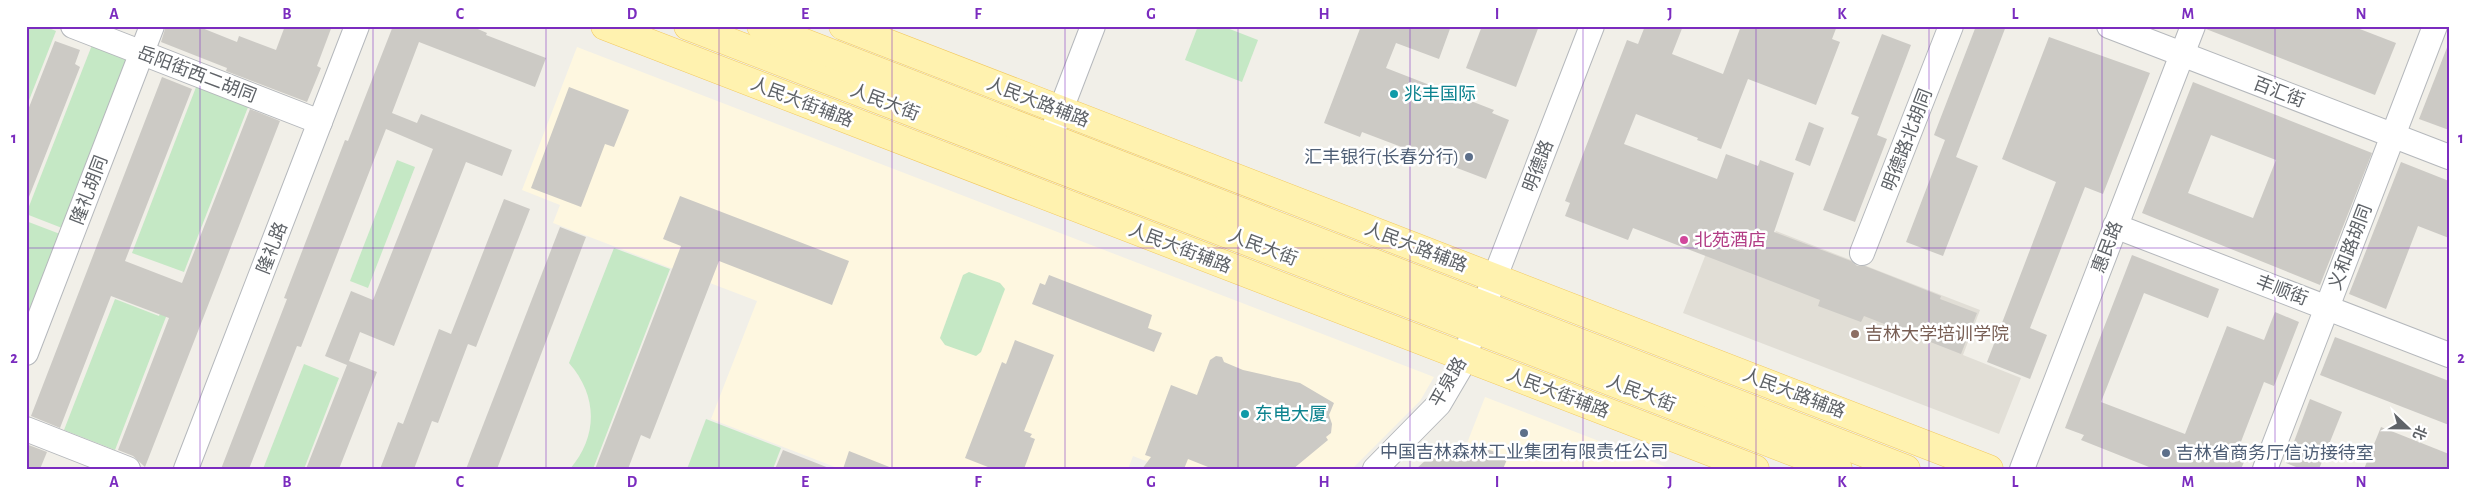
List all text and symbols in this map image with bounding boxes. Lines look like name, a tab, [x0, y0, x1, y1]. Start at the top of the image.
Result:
text: A	[109, 6, 119, 22]
text: B	[282, 6, 292, 22]
text: C	[456, 6, 465, 22]
text: D	[627, 6, 638, 22]
text: E	[801, 6, 809, 22]
text: F	[974, 6, 982, 22]
text: G	[1146, 6, 1156, 22]
text: H	[1318, 6, 1330, 22]
text: I	[1495, 6, 1499, 22]
text: J	[1667, 6, 1673, 22]
text: K	[1837, 6, 1847, 22]
text: L	[2012, 6, 2019, 22]
text: M	[2182, 6, 2194, 22]
text: N	[2355, 6, 2367, 22]
street label: 岳阳街西二胡同	[135, 42, 259, 106]
street label: 人民大街辅路	[748, 73, 856, 131]
street label: 人民大路辅路	[984, 73, 1092, 131]
street label: 百汇街	[2250, 73, 2308, 111]
street label: 人民大街	[848, 80, 922, 124]
place label: 兆丰国际	[1404, 84, 1476, 104]
street label: 明德路北胡同	[1878, 86, 1936, 194]
marker: 兆丰国际	[1388, 88, 1400, 100]
text: 1	[11, 130, 17, 146]
text: 1	[2458, 130, 2464, 146]
street label: 明德路	[1519, 137, 1557, 195]
place label: 汇丰银行(长春分行)	[1304, 147, 1459, 167]
marker: 汇丰银行(长春分行)	[1463, 151, 1475, 163]
street label: 隆礼胡同	[67, 153, 111, 227]
street label: 义和路胡同	[2325, 201, 2375, 293]
street label: 人民大路辅路	[1362, 218, 1470, 276]
street label: 惠民路	[2088, 218, 2126, 276]
street label: 隆礼路	[253, 219, 291, 277]
street label: 人民大街辅路	[1126, 219, 1234, 277]
street label: 人民大街	[1226, 225, 1300, 269]
place label: 北苑酒店	[1694, 230, 1766, 250]
marker: 北苑酒店	[1678, 234, 1690, 246]
street label: 丰顺街	[2253, 271, 2311, 309]
place label: 吉林大学培训学院	[1865, 324, 2009, 344]
marker: 吉林大学培训学院	[1849, 328, 1861, 340]
text: 2	[10, 350, 18, 366]
text: 2	[2457, 350, 2465, 366]
street label: 平泉路	[1426, 354, 1470, 410]
street label: 人民大街辅路	[1504, 364, 1612, 422]
street label: 人民大路辅路	[1740, 364, 1848, 422]
street label: 人民大街	[1604, 371, 1678, 415]
north arrow	[2382, 402, 2432, 452]
place label: 东电大厦	[1255, 404, 1327, 424]
marker: 东电大厦	[1239, 408, 1251, 420]
text: 北	[2410, 423, 2429, 442]
marker: 中国吉林森林工业集团有限责任公司	[1518, 427, 1530, 439]
place label: 中国吉林森林工业集团有限责任公司	[1380, 442, 1668, 462]
place label: 吉林省商务厅信访接待室	[2176, 443, 2374, 463]
marker: 吉林省商务厅信访接待室	[2160, 447, 2172, 459]
text: A	[109, 474, 119, 490]
text: B	[282, 474, 292, 490]
text: C	[456, 474, 465, 490]
text: D	[627, 474, 638, 490]
text: E	[801, 474, 809, 490]
text: F	[974, 474, 982, 490]
text: G	[1146, 474, 1156, 490]
text: H	[1318, 474, 1330, 490]
text: I	[1495, 474, 1499, 490]
text: J	[1667, 474, 1673, 490]
text: K	[1837, 474, 1847, 490]
text: L	[2012, 474, 2019, 490]
text: M	[2182, 474, 2194, 490]
text: N	[2355, 474, 2367, 490]

